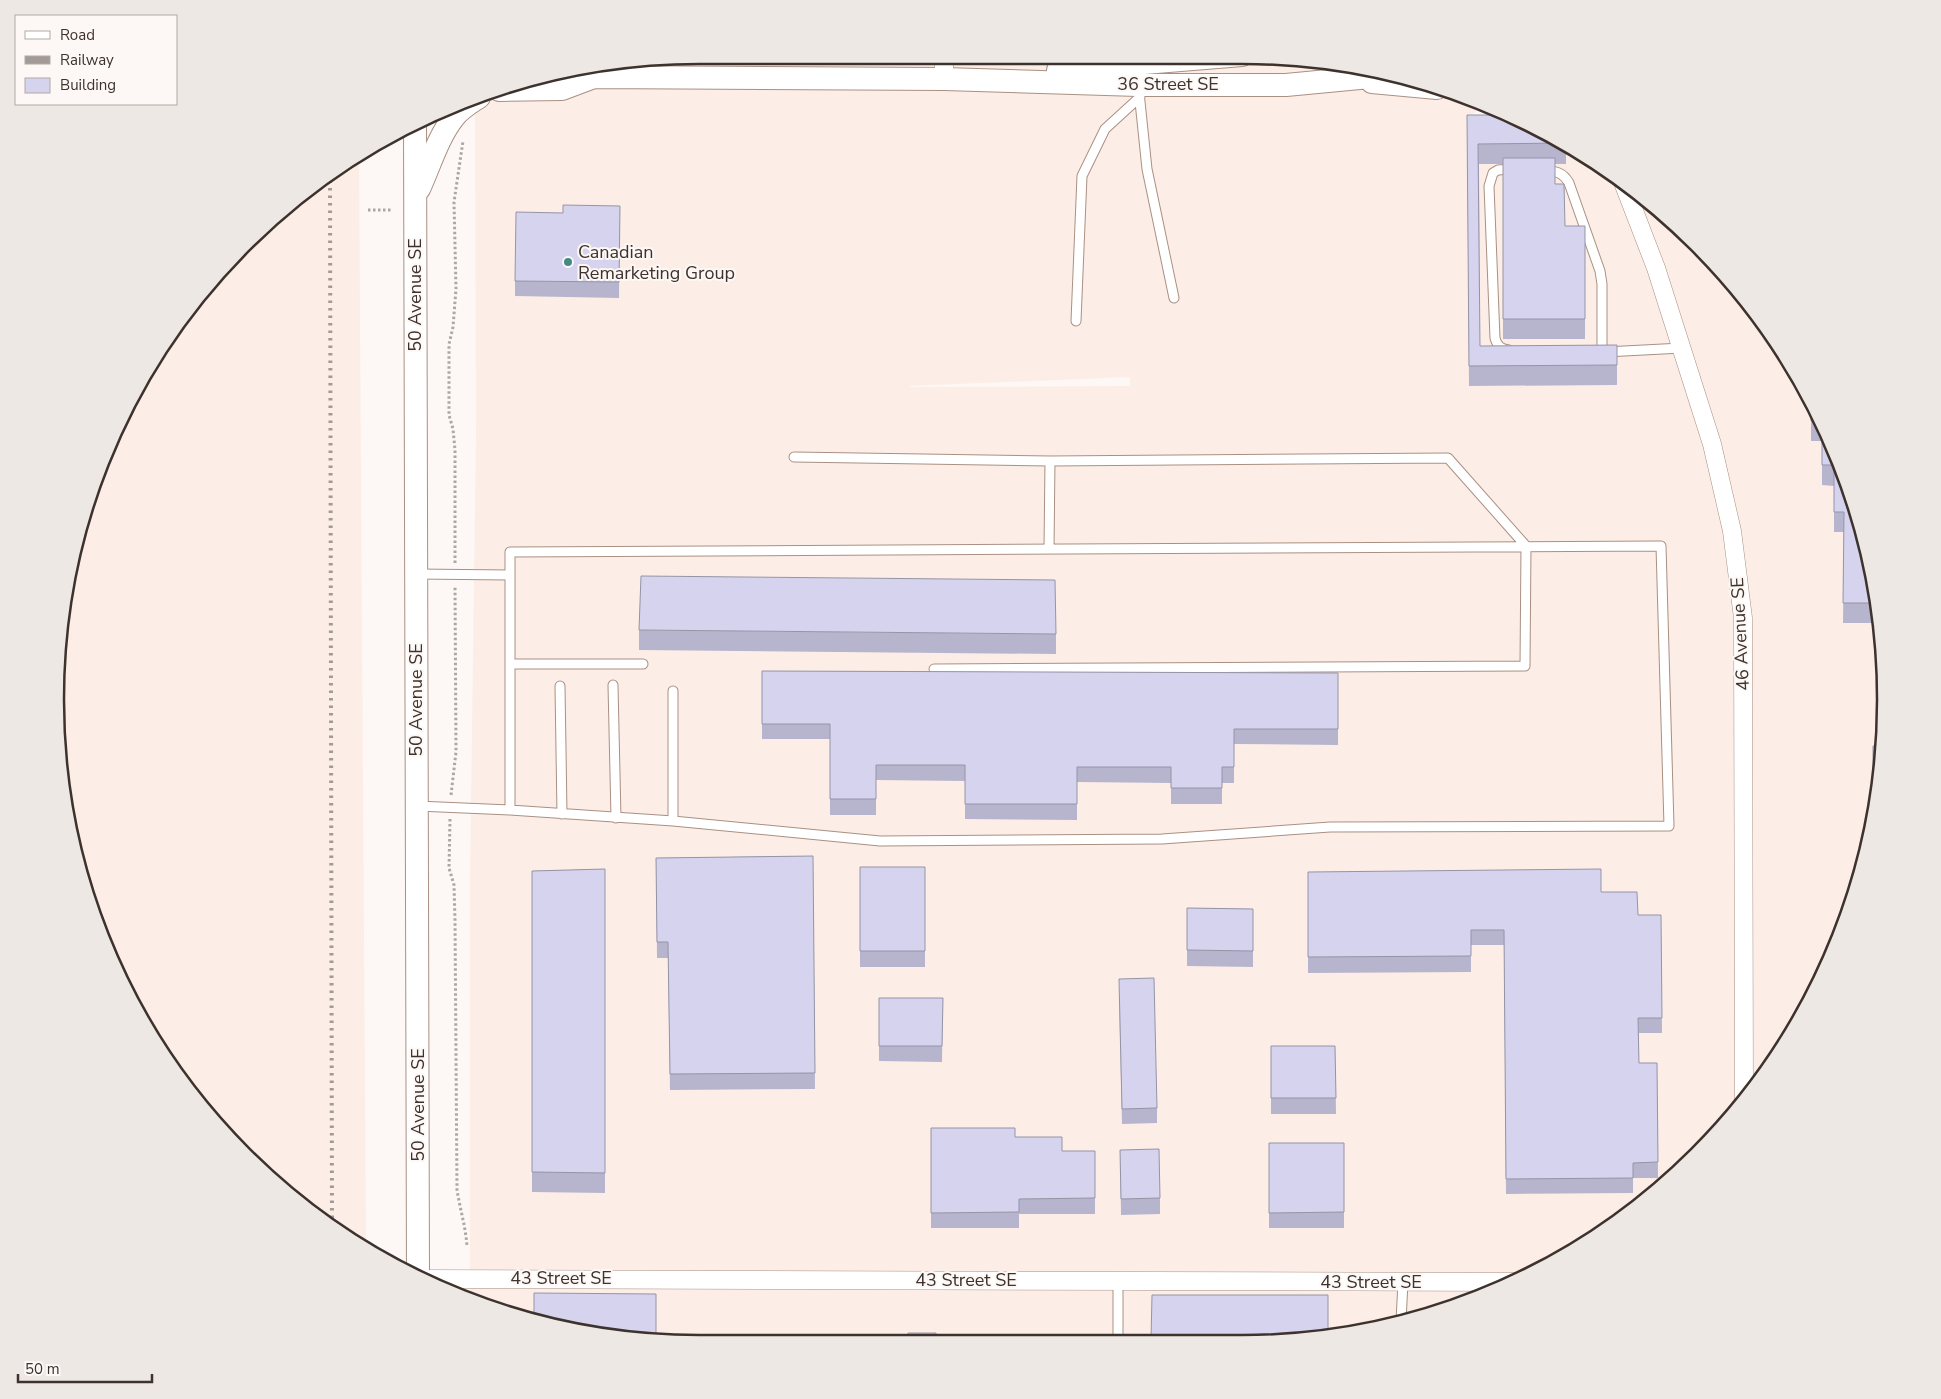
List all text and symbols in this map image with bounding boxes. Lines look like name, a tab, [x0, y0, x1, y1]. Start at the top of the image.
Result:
legend	[15, 15, 178, 105]
text: Road	[60, 25, 95, 45]
text: Railway	[60, 50, 114, 70]
street label: 36 Street SE	[1117, 72, 1219, 96]
text: Building	[60, 75, 116, 95]
street label: 50 Avenue SE	[403, 238, 427, 352]
place label: Canadian Remarketing Group	[578, 240, 735, 285]
marker: Canadian Remarketing Group	[562, 256, 574, 268]
street label: 46 Avenue SE	[1725, 577, 1755, 691]
street label: 50 Avenue SE	[404, 643, 428, 757]
street label: 50 Avenue SE	[406, 1048, 430, 1162]
street label: 43 Street SE	[510, 1266, 612, 1290]
street label: 43 Street SE	[915, 1268, 1017, 1292]
street label: 43 Street SE	[1320, 1270, 1422, 1294]
scale bar	[18, 1352, 151, 1384]
text: 50 m	[25, 1359, 60, 1379]

